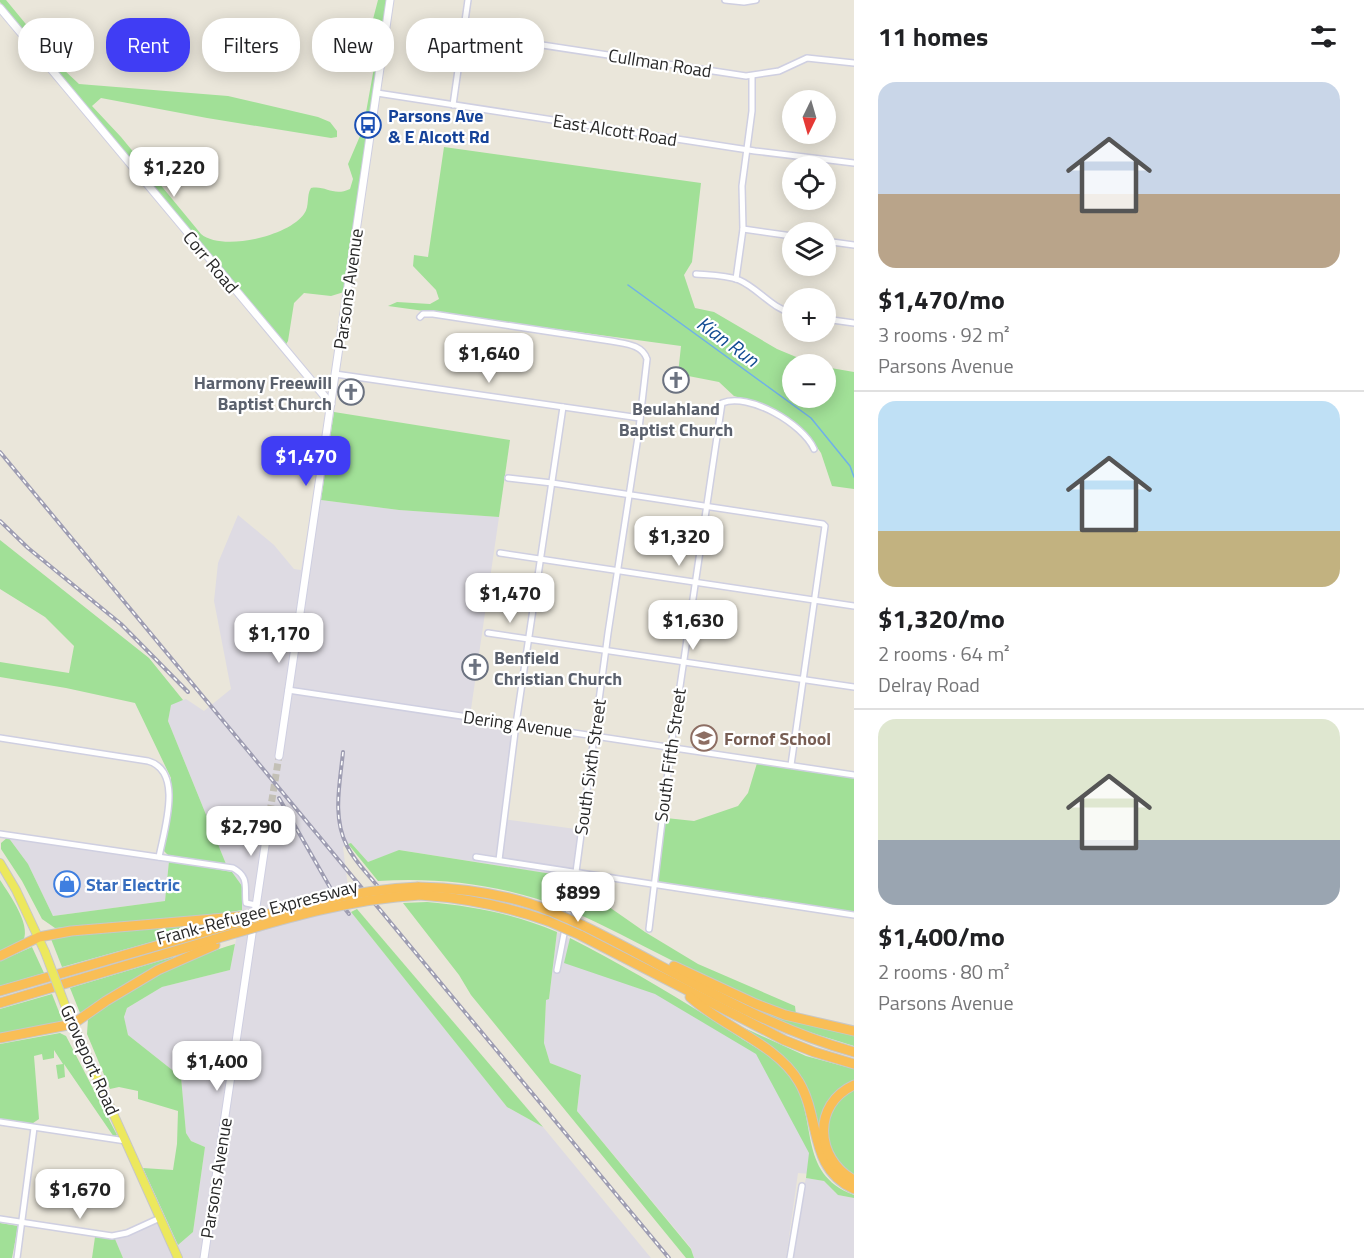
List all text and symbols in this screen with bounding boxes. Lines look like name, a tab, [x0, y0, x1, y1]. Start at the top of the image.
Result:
text: 11 homes	[878, 17, 988, 56]
chip: Buy	[18, 18, 94, 72]
chip: Rent	[106, 18, 190, 72]
chip: Filters	[202, 18, 300, 72]
chip: New	[312, 18, 394, 72]
chip: Apartment	[406, 18, 544, 72]
icon: filters	[1307, 20, 1340, 53]
street label: Cullman Road	[606, 42, 714, 84]
north arrow	[782, 90, 836, 144]
map controls	[782, 90, 836, 408]
place label: Parsons Ave & E Alcott Rd	[388, 102, 490, 150]
street label: East Alcott Road	[551, 107, 679, 153]
bus stop icon: Parsons Ave & E Alcott Rd	[353, 110, 383, 140]
icon: home	[1055, 121, 1163, 229]
pin: $1,220	[125, 147, 223, 198]
text: $1,220	[143, 151, 205, 182]
button: locate	[782, 156, 836, 210]
button: layers	[782, 222, 836, 276]
street label: Corr Road	[177, 225, 245, 299]
street label: Parsons Avenue	[326, 227, 370, 351]
text: $1,470/mo	[878, 280, 1005, 319]
button: +	[782, 288, 836, 342]
water label: Kian Run	[691, 308, 766, 375]
text: 3 rooms · 92 m²	[878, 319, 1010, 350]
pin: $1,640	[440, 333, 538, 384]
text: $1,640	[458, 337, 520, 368]
text: Parsons Avenue	[878, 350, 1014, 381]
button: −	[782, 354, 836, 408]
church icon: Beulahland Baptist Church	[661, 365, 691, 395]
place label: Harmony Freewill Baptist Church	[194, 369, 332, 417]
church icon: Harmony Freewill Baptist Church	[336, 377, 366, 407]
place label: Beulahland Baptist Church	[619, 395, 733, 443]
pin: $1,470	[257, 436, 355, 487]
text: $1,470	[275, 440, 337, 471]
icon: home	[1055, 440, 1163, 548]
pin: $1,320	[630, 516, 728, 567]
text: $1,320	[648, 520, 710, 551]
pin: $1,470	[461, 573, 559, 624]
text: $1,470	[479, 577, 541, 608]
text: $1,320/mo	[878, 599, 1005, 638]
pin: $1,630	[644, 600, 742, 651]
text: $1,630	[662, 604, 724, 635]
pin: $1,170	[230, 613, 328, 664]
text: $1,170	[248, 617, 310, 648]
text: 2 rooms · 64 m²	[878, 638, 1010, 669]
place label: Benfield Christian Church	[494, 644, 622, 692]
church icon: Benfield Christian Church	[460, 652, 490, 682]
text: Delray Road	[878, 669, 980, 700]
street label: South Fifth Street	[647, 686, 693, 823]
street label: South Sixth Street	[567, 697, 613, 837]
street label: Dering Avenue	[462, 703, 574, 745]
school or university icon: Fornof School	[689, 723, 719, 753]
place label: Fornof School	[724, 725, 831, 752]
icon: home	[1055, 758, 1163, 866]
pin: $2,790	[202, 806, 300, 857]
text: $2,790	[220, 810, 282, 841]
shop icon: Star Electric	[52, 869, 82, 899]
place label: Star Electric	[86, 871, 180, 898]
street label: Frank-Refugee Expressway	[153, 872, 361, 952]
pin: $899	[542, 872, 614, 923]
text: $899	[556, 876, 600, 907]
text: $1,400/mo	[878, 917, 1005, 956]
text: 2 rooms · 80 m²	[878, 956, 1010, 987]
text: Parsons Avenue	[878, 987, 1014, 1018]
street label: Groveport Road	[54, 1000, 126, 1120]
pin: $1,400	[168, 1041, 266, 1092]
text: $1,400	[186, 1045, 248, 1076]
street label: Parsons Avenue	[193, 1116, 239, 1240]
pin: $1,670	[31, 1169, 129, 1220]
text: $1,670	[49, 1173, 111, 1204]

